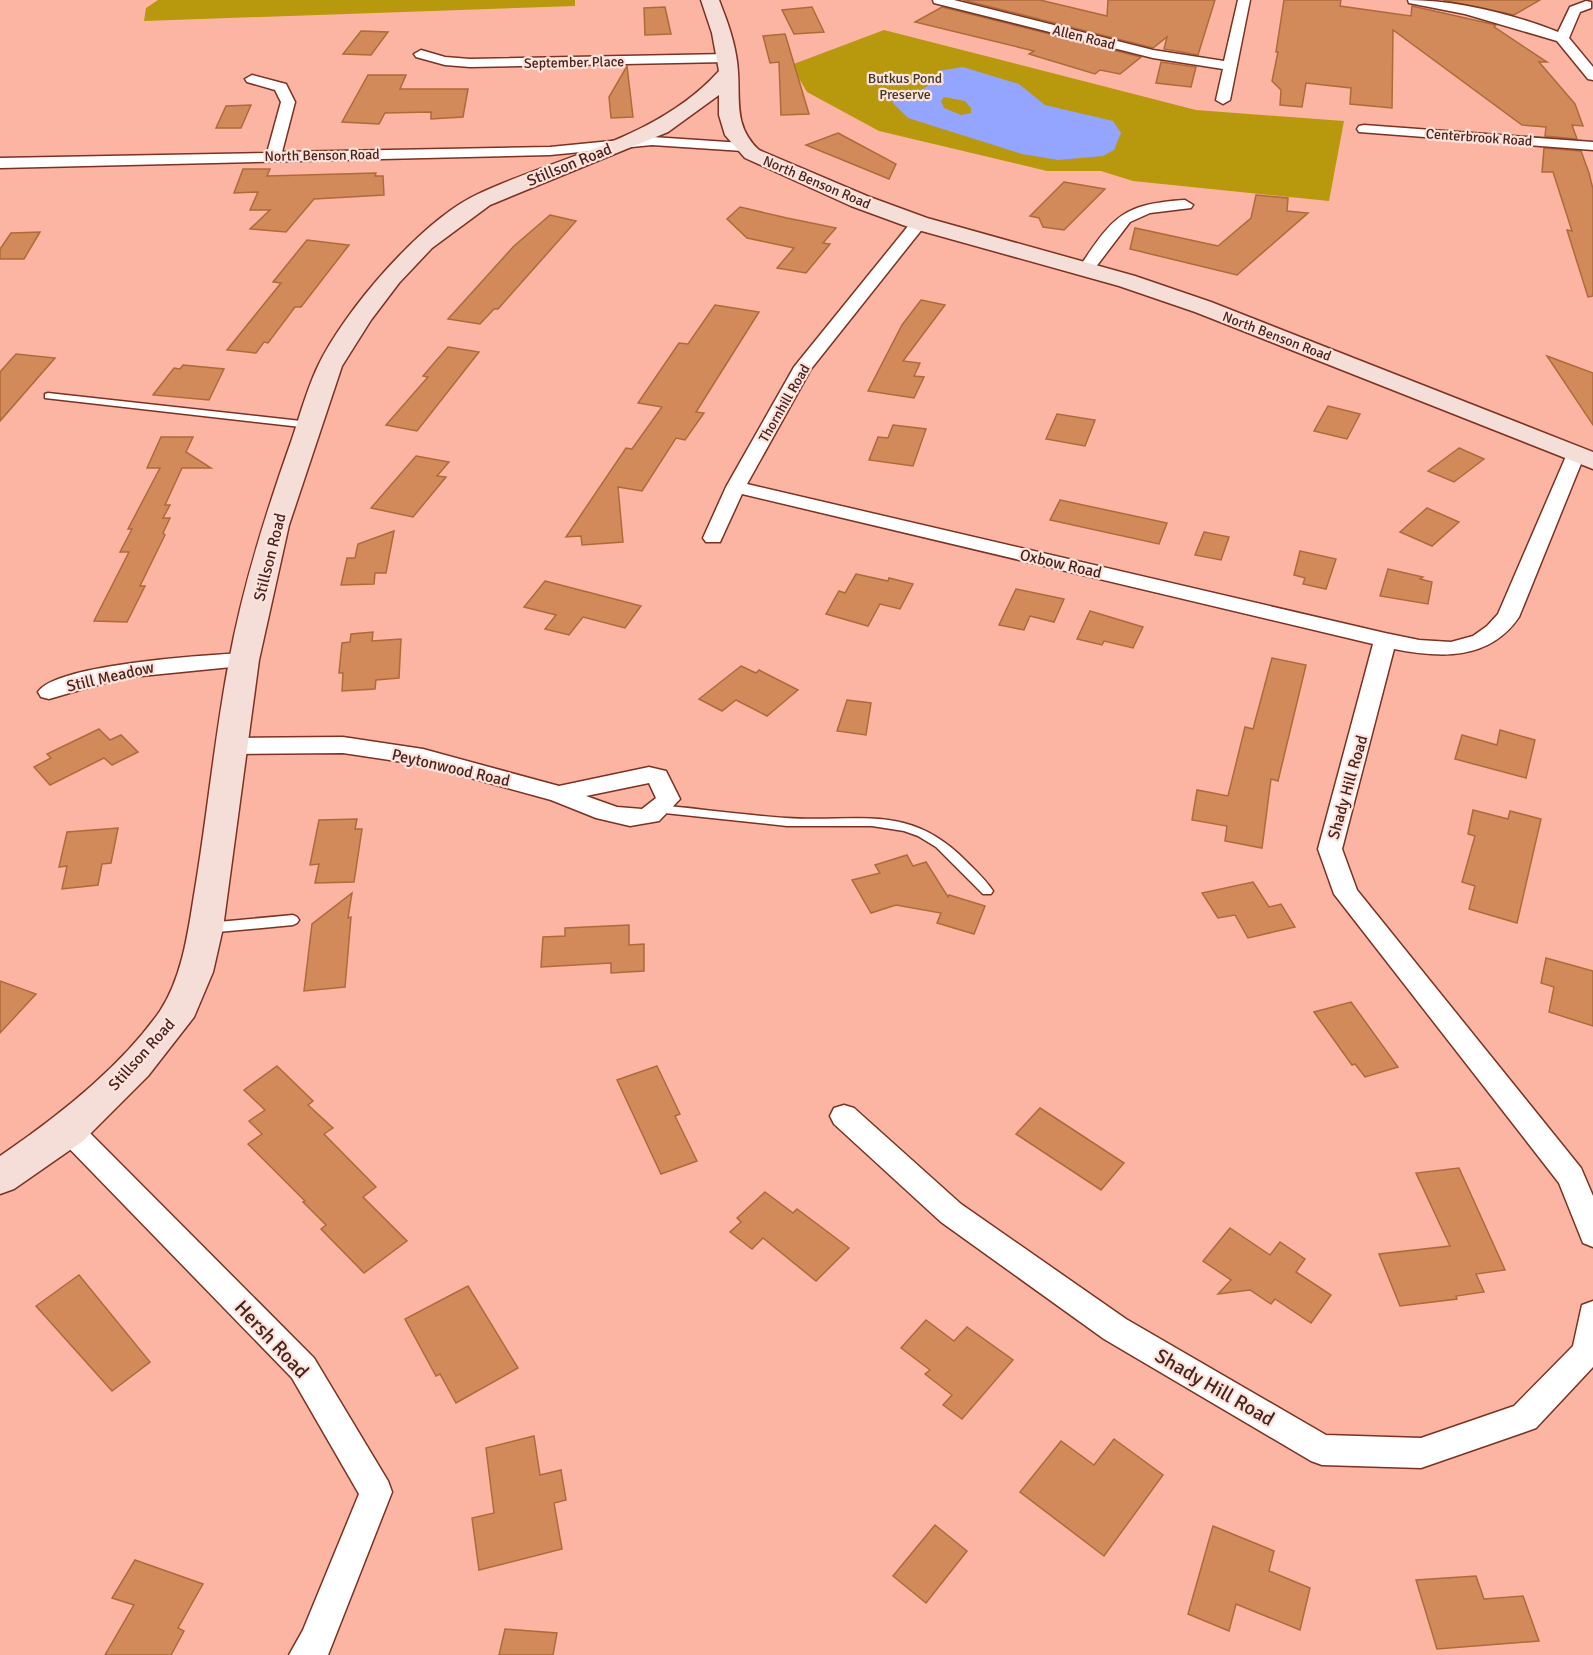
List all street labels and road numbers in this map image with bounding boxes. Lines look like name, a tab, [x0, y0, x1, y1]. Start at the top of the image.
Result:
street label: Allen Road	[1051, 21, 1117, 53]
street label: September Place	[524, 53, 624, 72]
street label: Centerbrook Road	[1425, 125, 1533, 150]
street label: Stillson Road	[524, 139, 615, 191]
street label: North Benson Road	[264, 146, 380, 165]
street label: North Benson Road	[761, 152, 873, 213]
street label: North Benson Road	[1220, 308, 1334, 365]
street label: Thornhill Road	[755, 361, 814, 445]
street label: Stillson Road	[249, 511, 291, 603]
street label: Oxbow Road	[1018, 545, 1104, 583]
street label: Still Meadow	[65, 657, 156, 697]
street label: Shady Hill Road	[1324, 733, 1372, 842]
street label: Peytonwood Road	[390, 745, 512, 791]
street label: Stillson Road	[104, 1015, 179, 1095]
street label: Hersh Road	[229, 1295, 314, 1384]
street label: Shady Hill Road	[1150, 1343, 1279, 1432]

